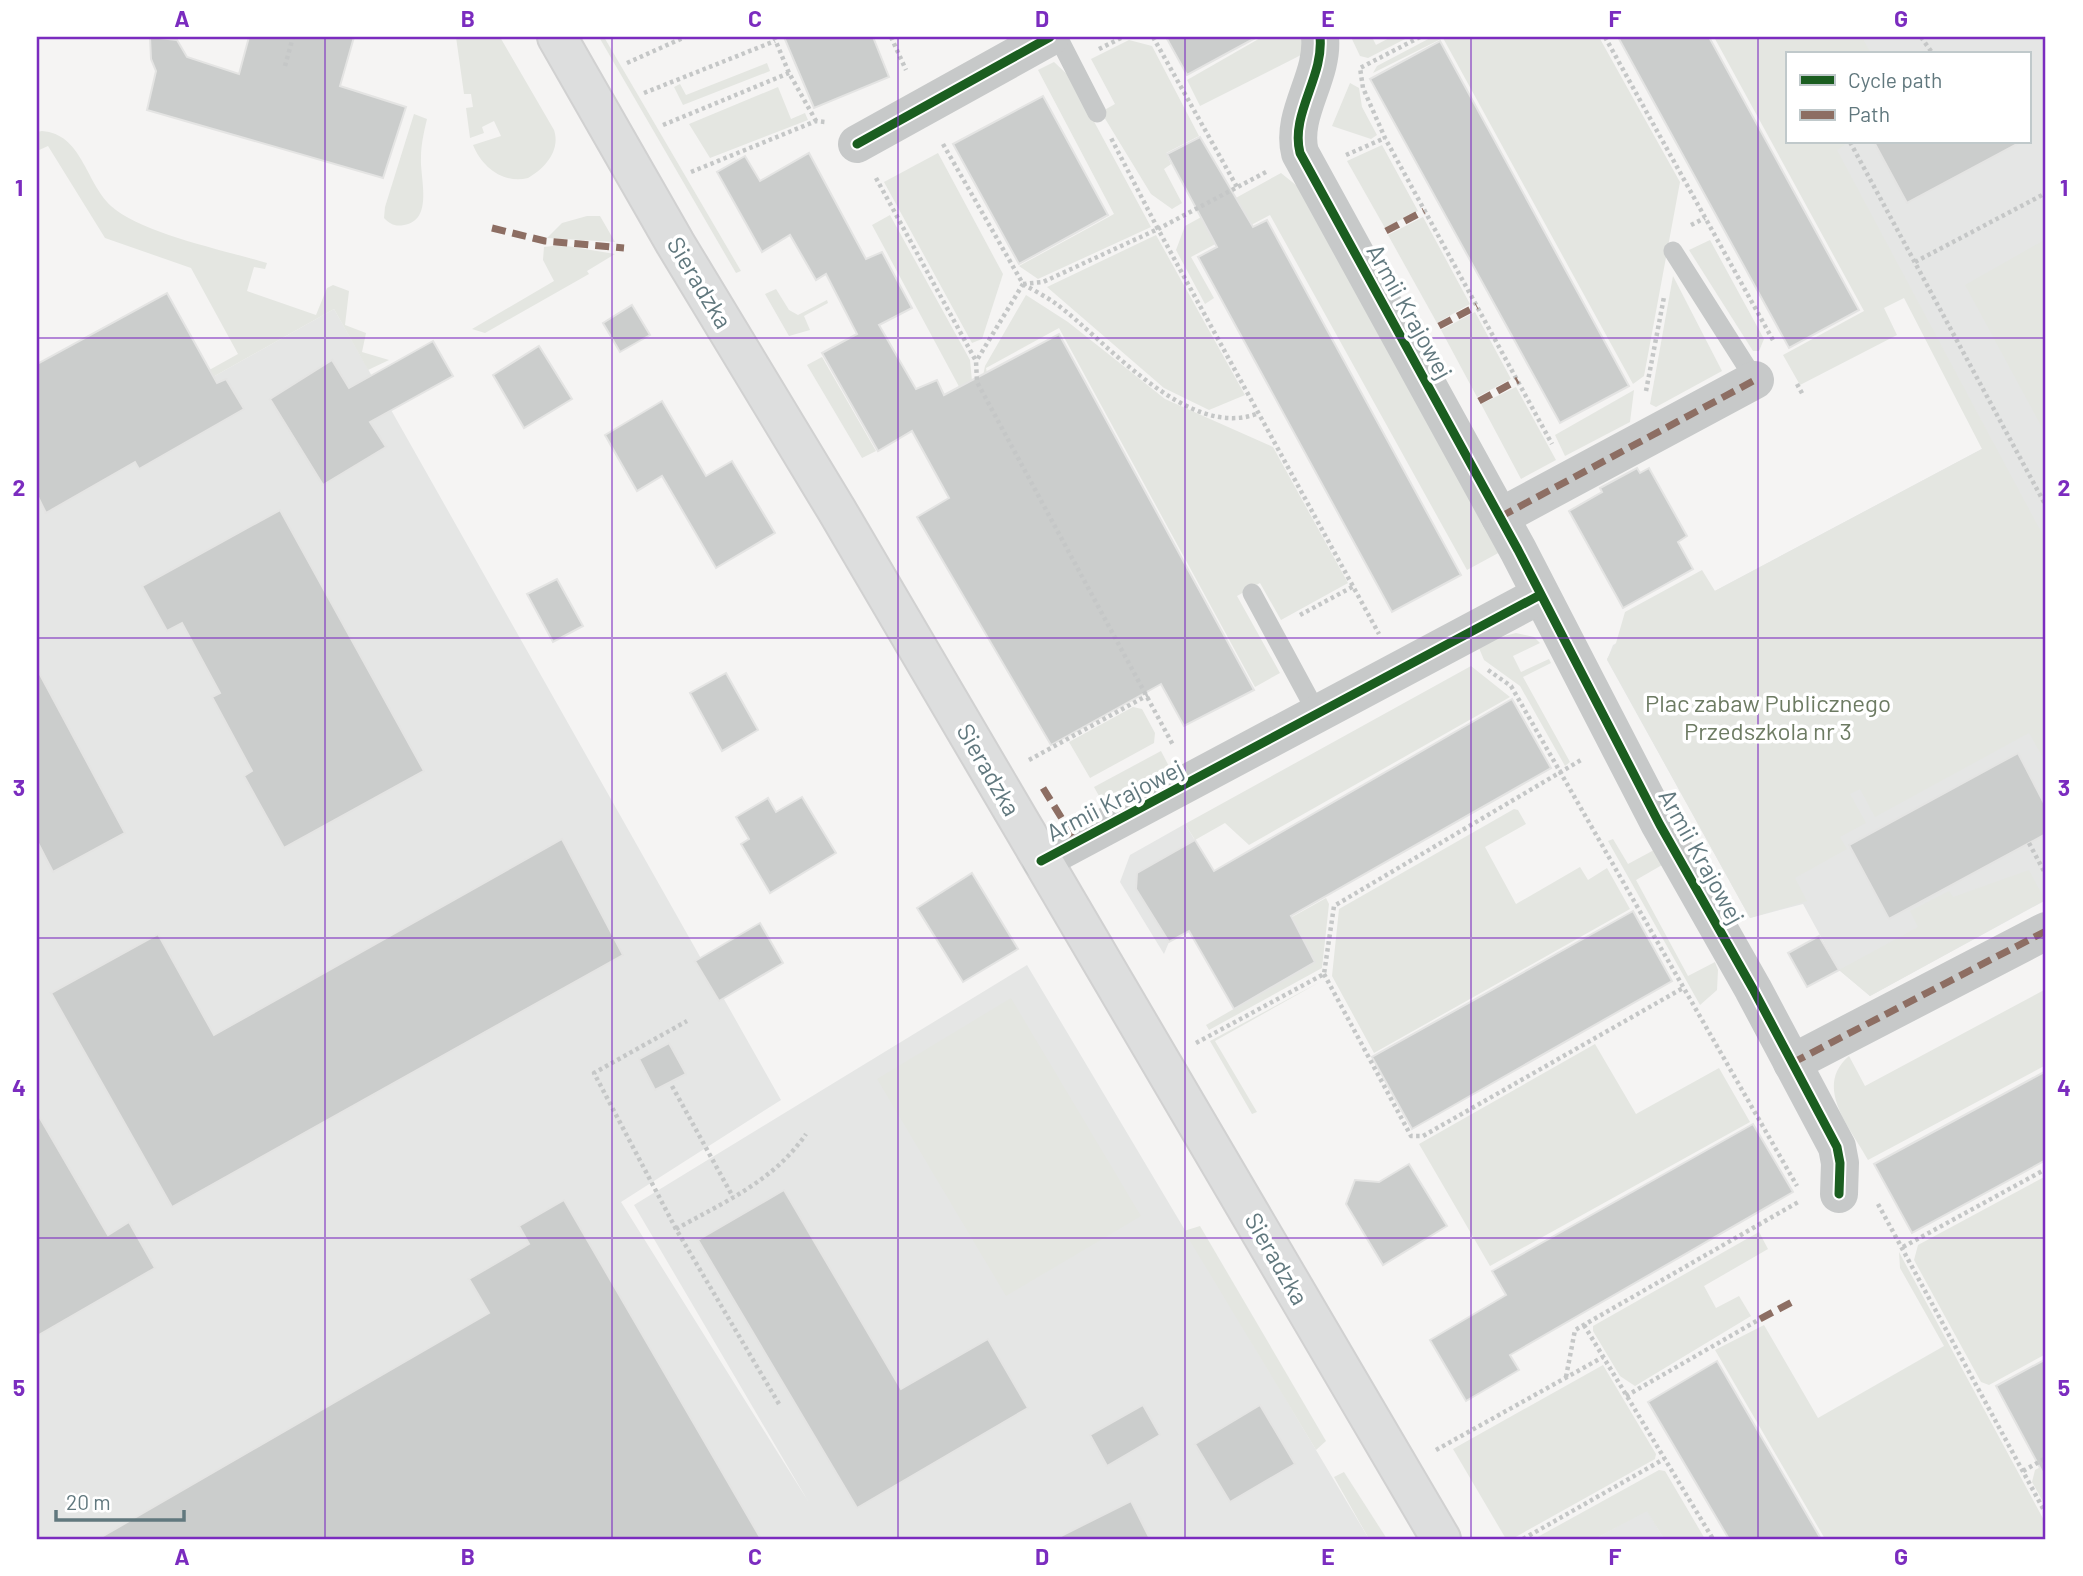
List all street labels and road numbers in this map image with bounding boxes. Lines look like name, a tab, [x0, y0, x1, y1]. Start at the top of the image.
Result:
street label: Sieradzka	[662, 231, 739, 333]
street label: Armii Krajowej	[1361, 239, 1459, 384]
street label: Sieradzka	[951, 718, 1027, 821]
street label: Armii Krajowej	[1041, 753, 1188, 847]
street label: Armii Krajowej	[1653, 784, 1751, 929]
street label: Sieradzka	[1239, 1207, 1315, 1310]

